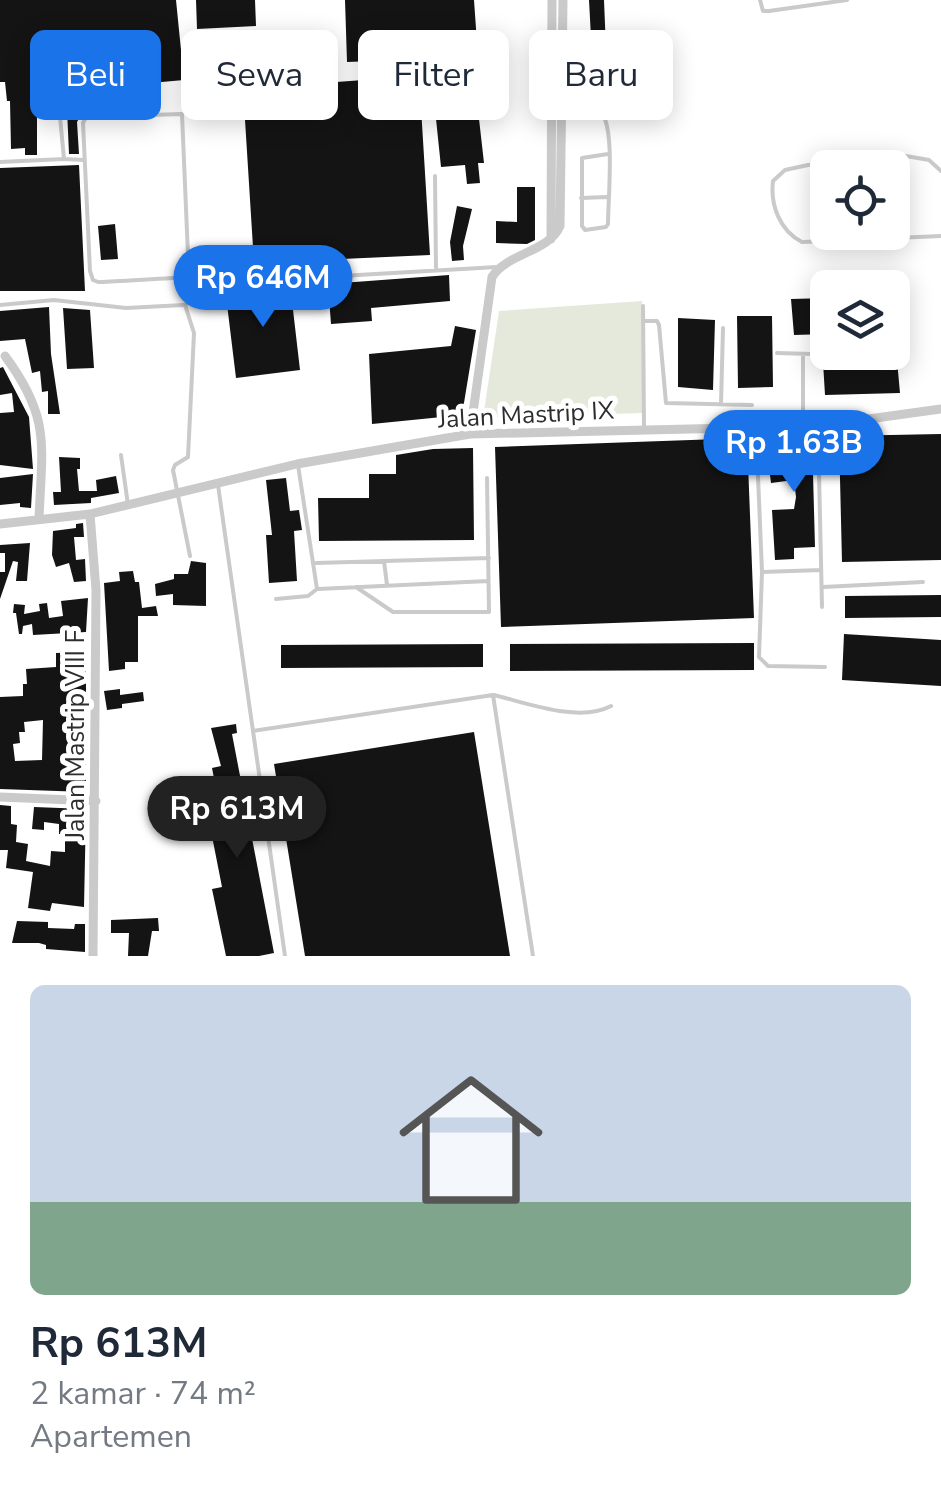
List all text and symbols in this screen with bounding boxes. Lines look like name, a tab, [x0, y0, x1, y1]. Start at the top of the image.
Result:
chip: Beli	[30, 30, 161, 120]
chip: Sewa	[181, 30, 338, 120]
chip: Filter	[358, 30, 509, 120]
chip: Baru	[529, 30, 673, 120]
map controls	[810, 150, 910, 370]
button: locate	[810, 150, 910, 250]
pin: Rp 646M	[171, 245, 355, 330]
text: Rp 646M	[195, 256, 331, 299]
button: layers	[810, 270, 910, 370]
street label: Jalan Mastrip IX	[436, 393, 615, 437]
pin: Rp 1.63B	[691, 410, 897, 495]
text: Rp 1.63B	[725, 421, 863, 464]
street label: Jalan Mastrip VIII F	[59, 630, 93, 841]
pin: Rp 613M	[145, 776, 329, 861]
text: Rp 613M	[169, 787, 305, 830]
icon: home	[381, 1050, 561, 1230]
text: Rp 613M	[30, 1315, 207, 1372]
text: 2 kamar · 74 m²	[30, 1372, 256, 1415]
text: Apartemen	[30, 1415, 192, 1458]

